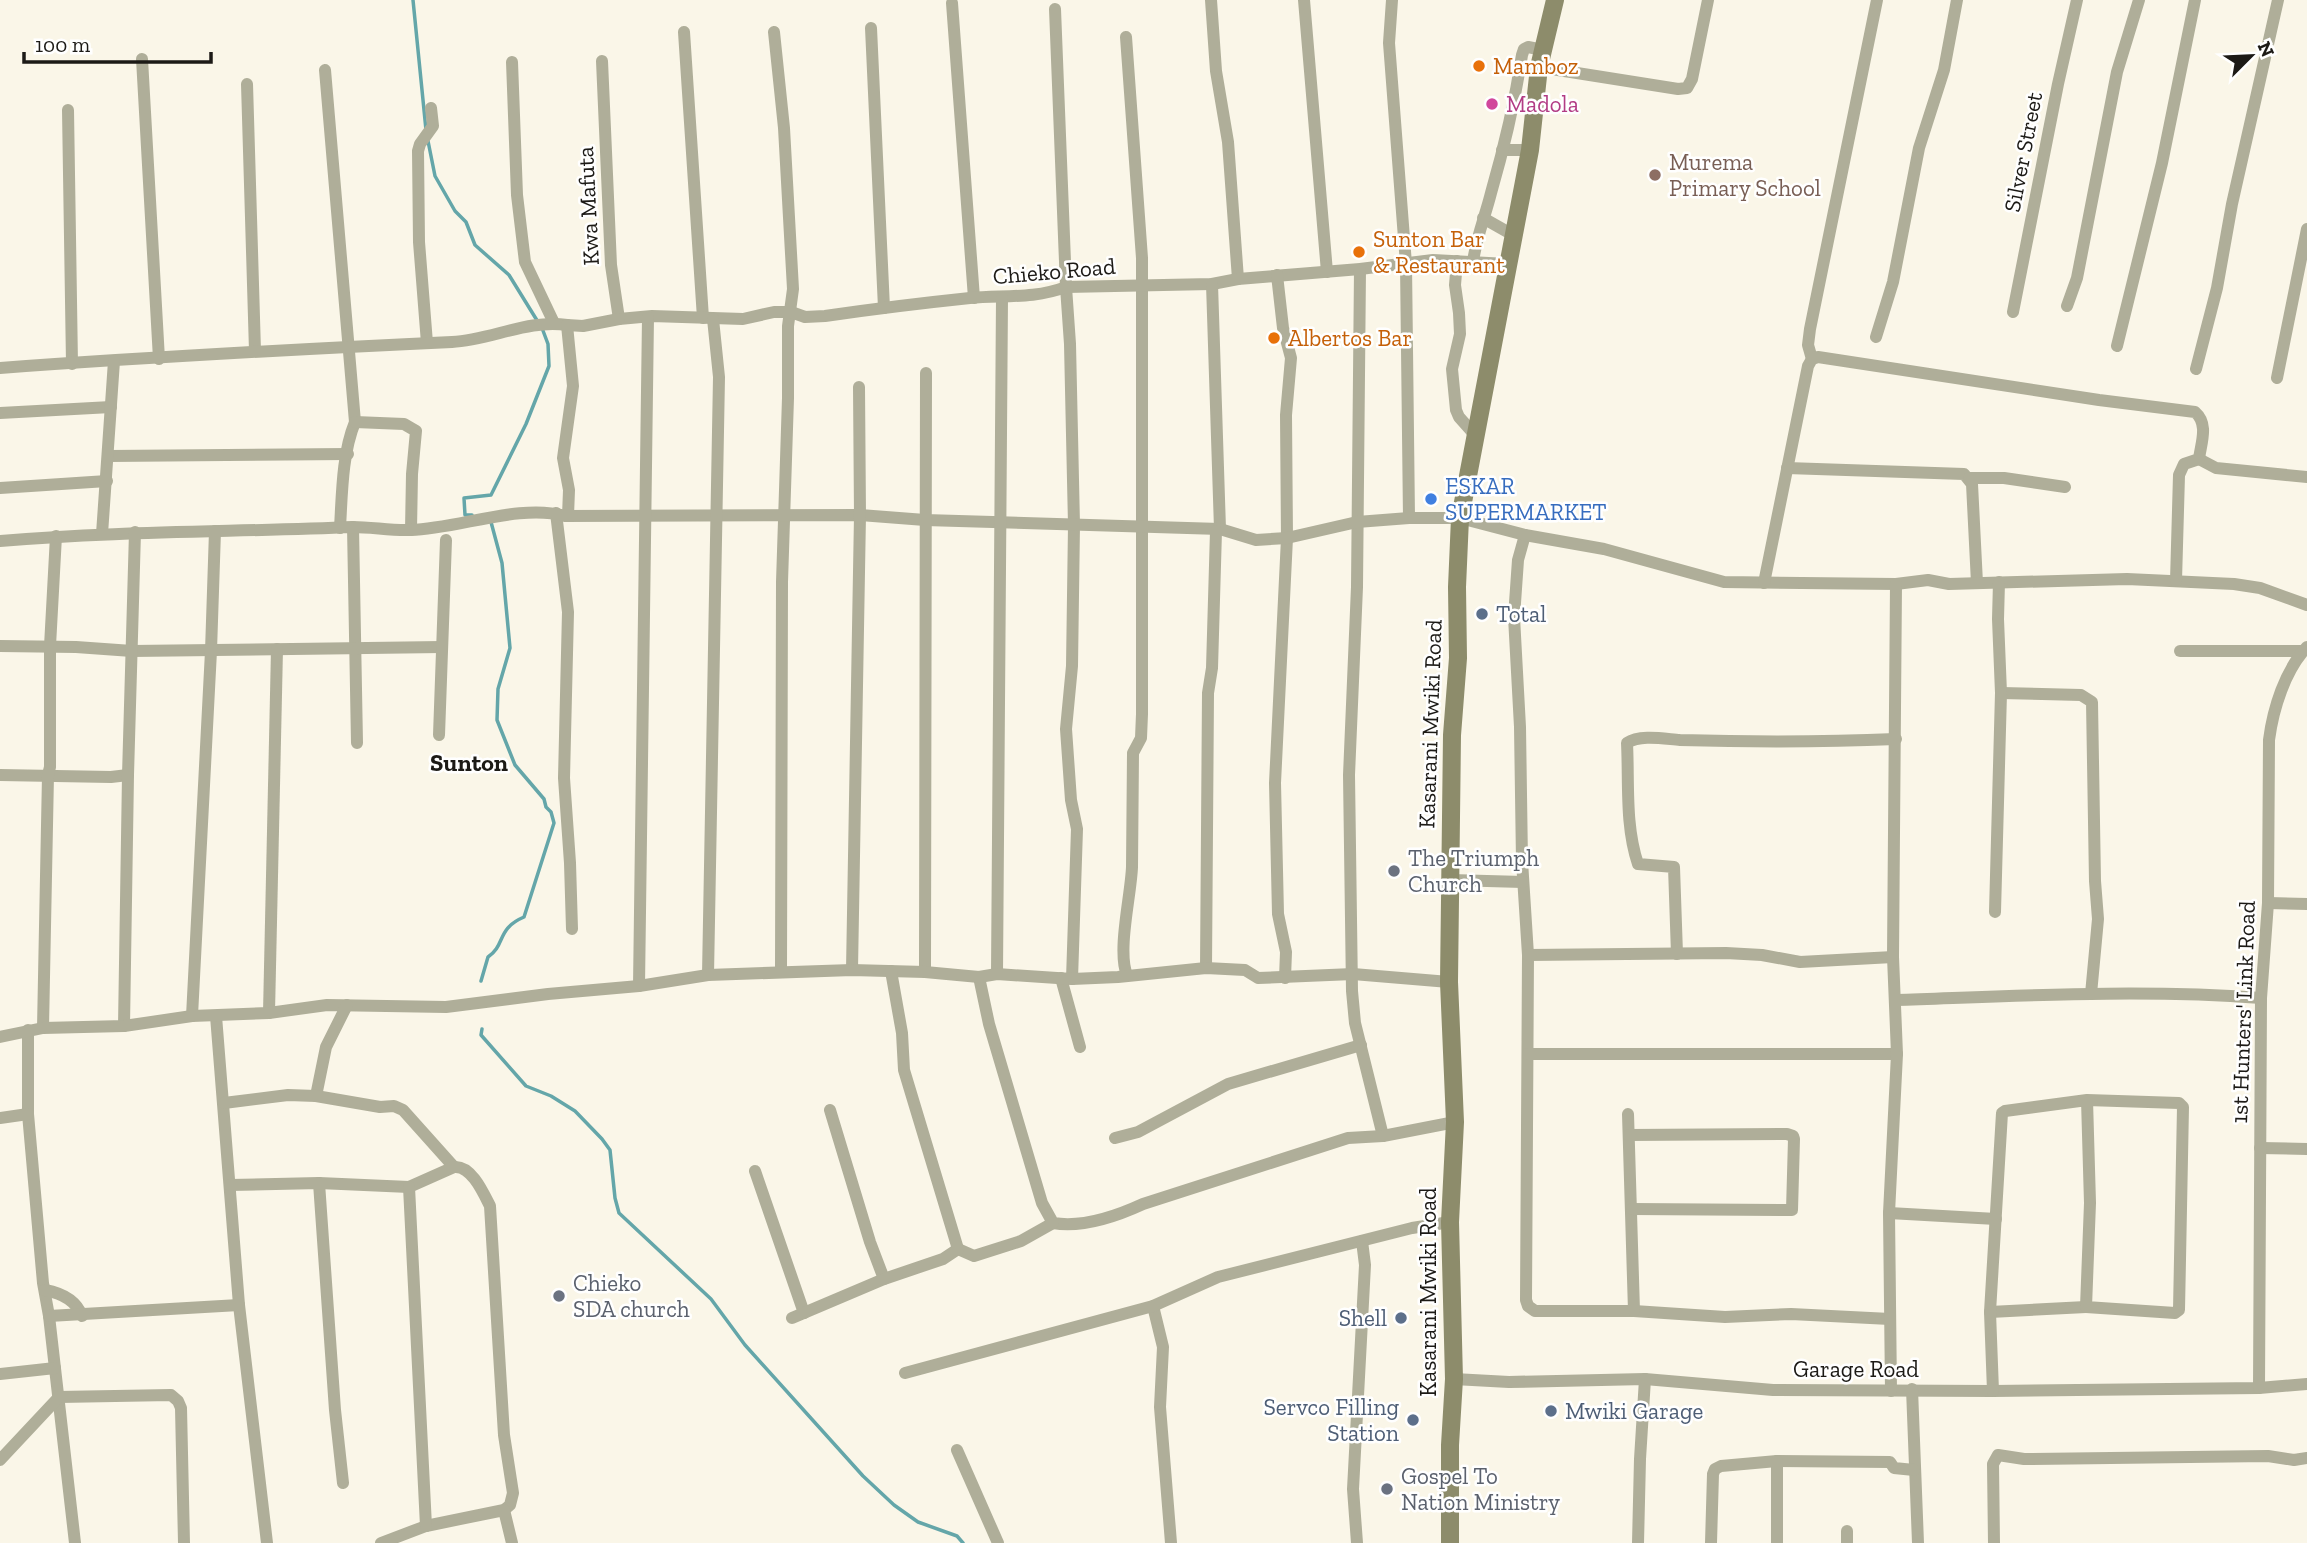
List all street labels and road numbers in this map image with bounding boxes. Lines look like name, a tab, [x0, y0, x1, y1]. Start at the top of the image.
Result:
street label: Silver Street	[1998, 89, 2048, 214]
street label: Kwa Mafuta	[571, 146, 605, 266]
street label: Chieko Road	[991, 252, 1117, 290]
street label: Kasarani Mwiki Road	[1412, 619, 1448, 829]
street label: 1st Hunters' Link Road	[2225, 900, 2261, 1124]
street label: Kasarani Mwiki Road	[1414, 1187, 1442, 1397]
street label: Garage Road	[1793, 1355, 1919, 1383]

